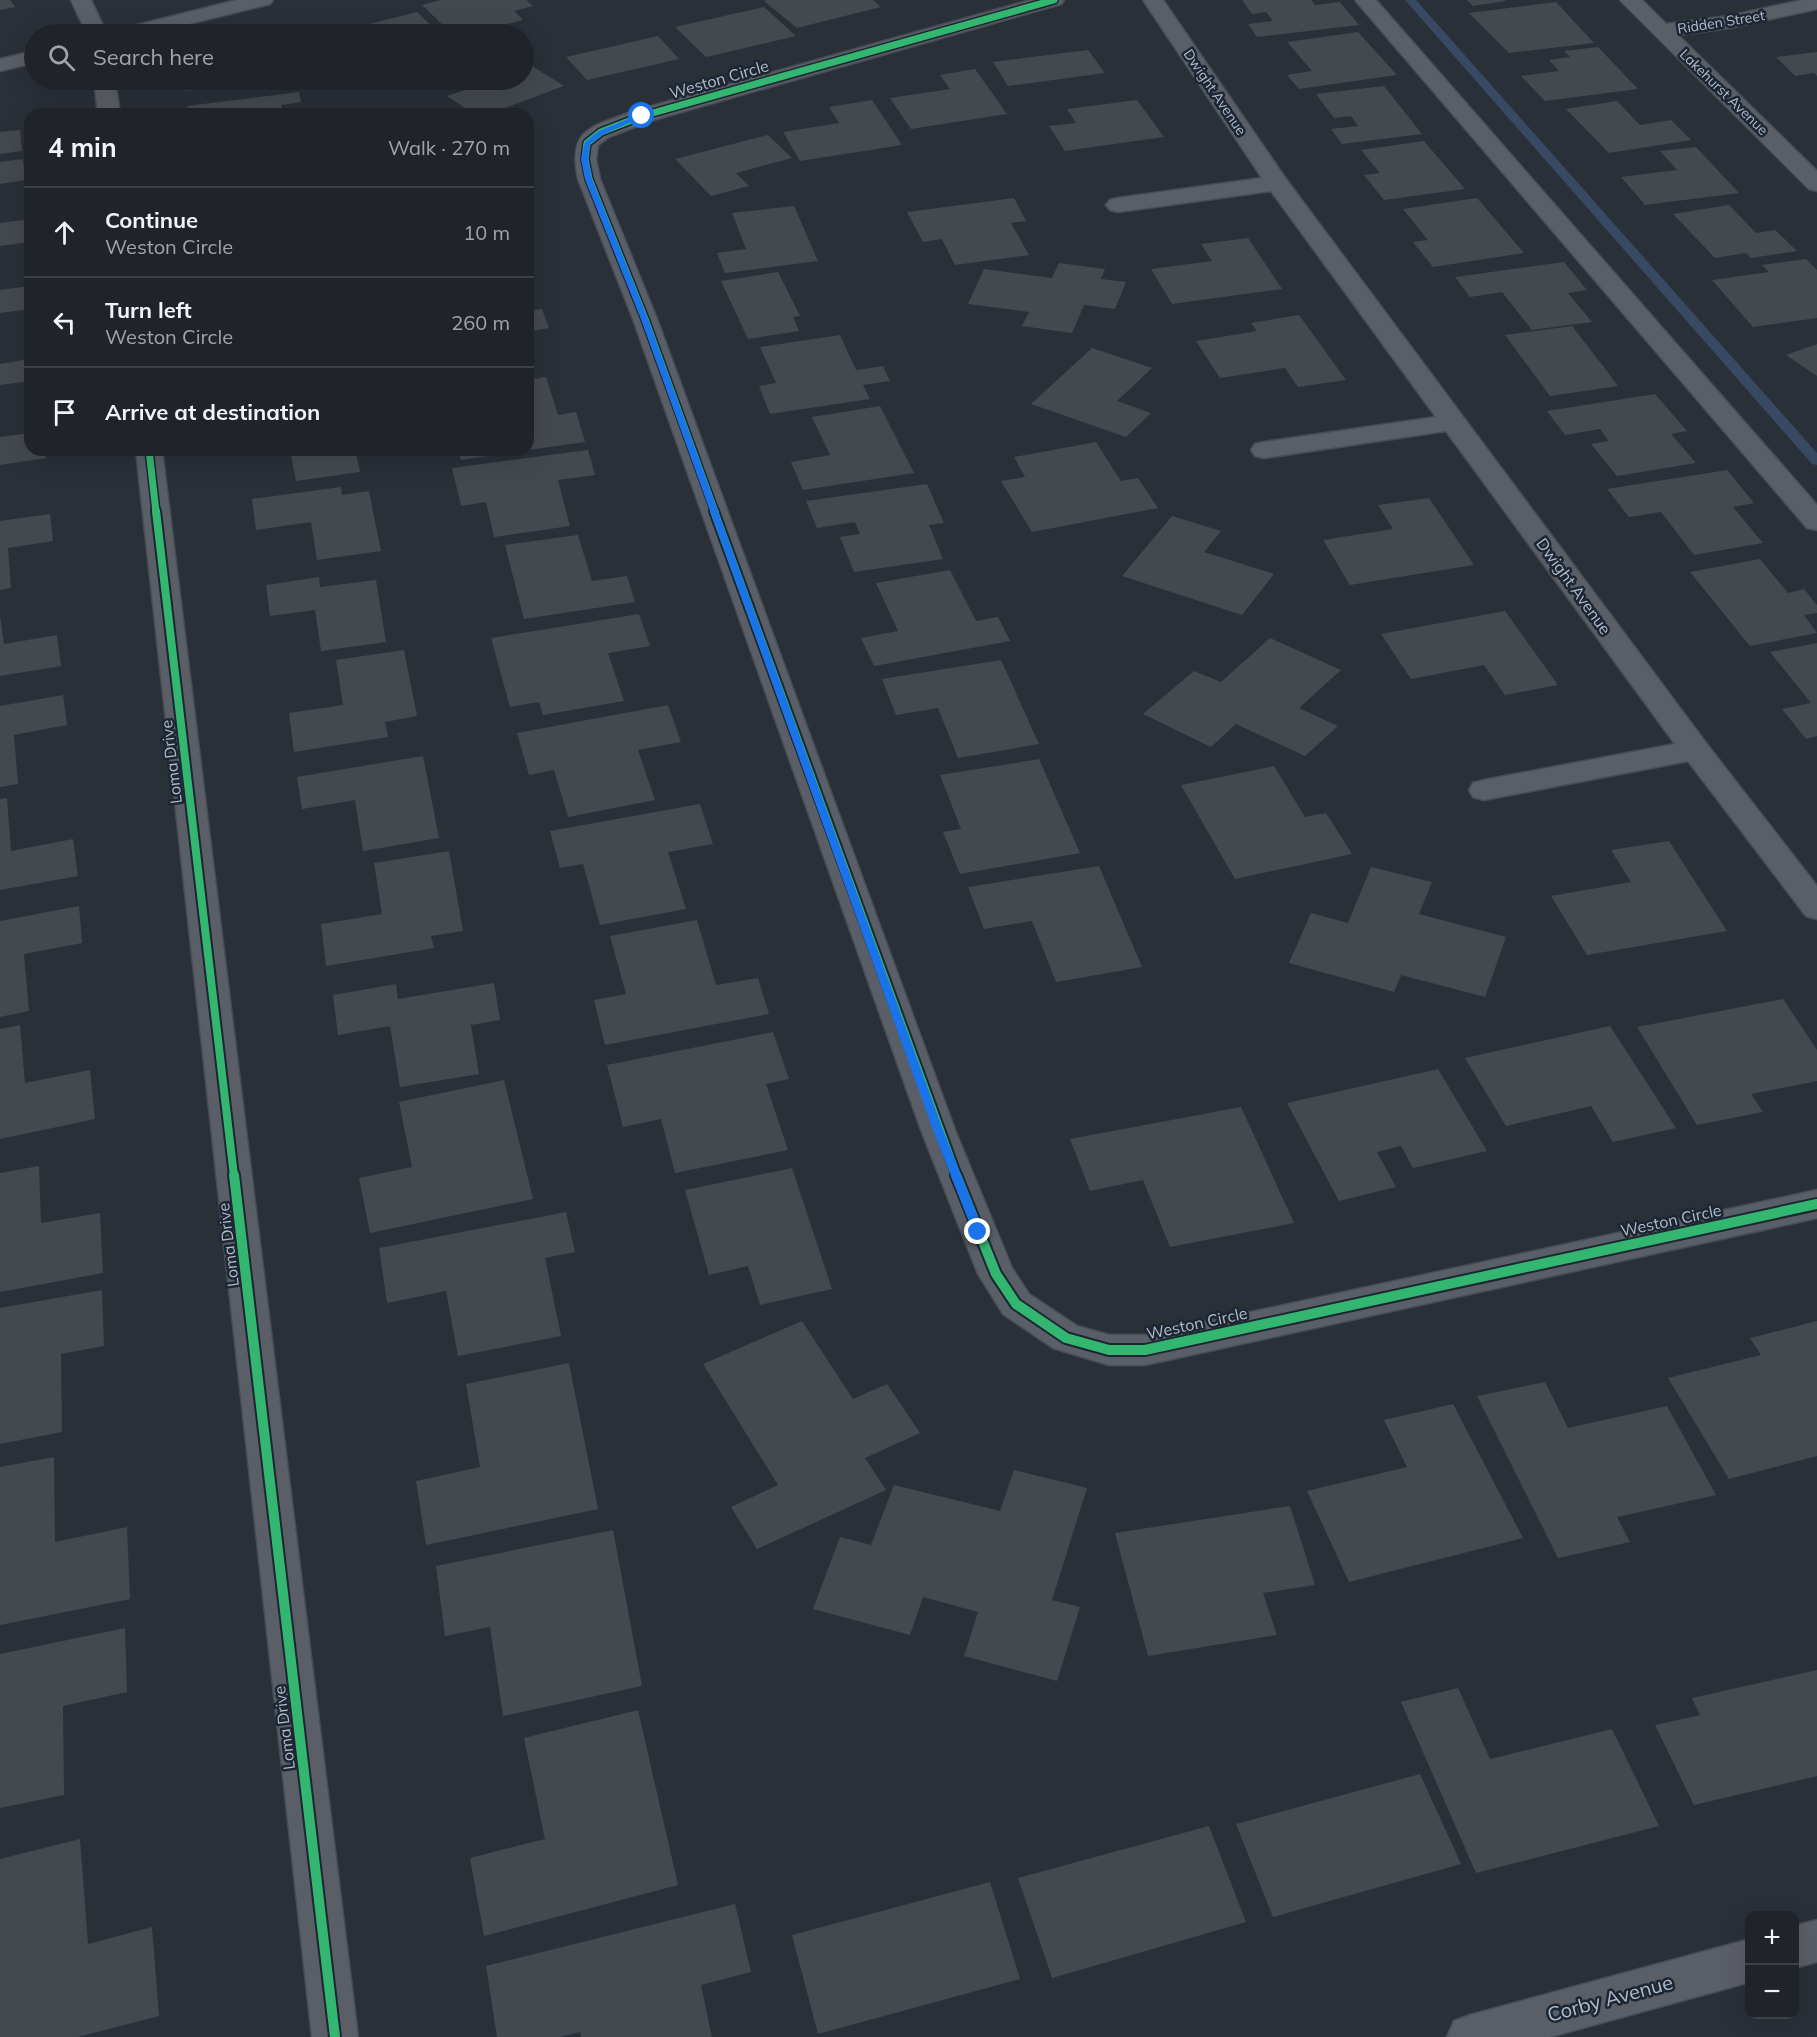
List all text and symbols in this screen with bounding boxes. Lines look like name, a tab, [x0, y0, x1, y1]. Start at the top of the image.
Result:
street label: Ridden Street	[1676, 6, 1766, 38]
search box	[24, 24, 534, 90]
icon: search	[45, 41, 78, 74]
text: Search here	[93, 43, 214, 71]
street label: Lakehurst Avenue	[1676, 45, 1772, 139]
street label: Dwight Avenue	[1180, 46, 1250, 138]
street label: Weston Circle	[667, 55, 771, 103]
route start	[628, 102, 654, 128]
text: 4 min	[48, 131, 117, 164]
text: Walk · 270 m	[388, 135, 510, 160]
text: Continue	[105, 206, 198, 234]
icon: ahead	[48, 216, 81, 249]
text: 10 m	[463, 220, 510, 245]
text: Weston Circle	[105, 234, 233, 259]
text: Turn left	[105, 296, 192, 324]
icon: left	[48, 306, 81, 339]
text: 260 m	[451, 310, 510, 335]
text: Weston Circle	[105, 324, 233, 349]
icon: arrive	[48, 396, 81, 429]
text: Arrive at destination	[105, 398, 320, 426]
street label: Dwight Avenue	[1532, 534, 1616, 638]
street label: Loma Drive	[156, 719, 186, 805]
street label: Weston Circle	[1619, 1200, 1723, 1240]
street label: Loma Drive	[213, 1202, 243, 1288]
route end	[964, 1218, 990, 1244]
street label: Weston Circle	[1145, 1303, 1249, 1343]
street label: Loma Drive	[269, 1685, 299, 1771]
map controls	[1745, 1911, 1799, 2019]
button: +	[1745, 1911, 1799, 1965]
button: −	[1745, 1965, 1799, 2019]
street label: Corby Avenue	[1544, 1969, 1676, 2027]

